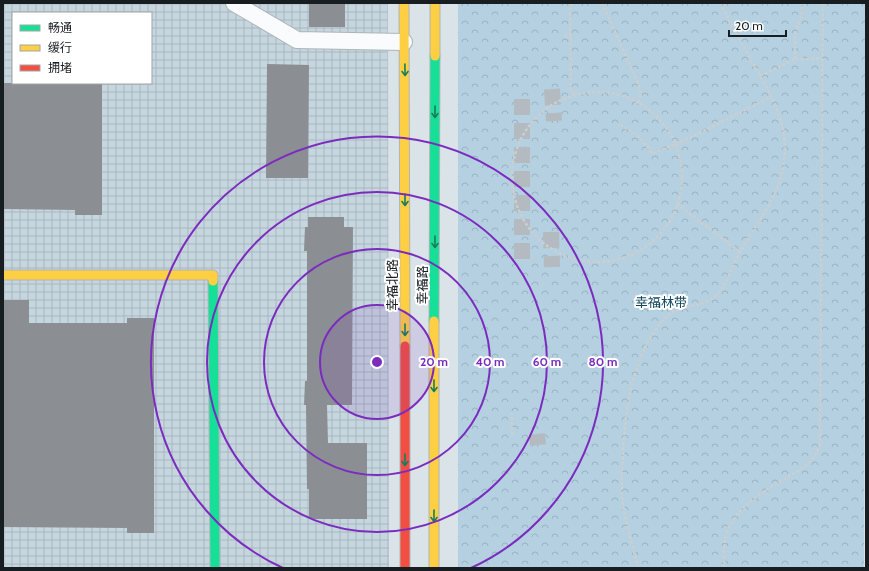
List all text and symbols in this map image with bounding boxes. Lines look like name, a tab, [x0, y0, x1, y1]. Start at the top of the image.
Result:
legend	[12, 12, 152, 84]
scale bar	[729, 12, 786, 38]
text: 20 m	[735, 18, 763, 33]
text: 畅通	[48, 20, 72, 35]
text: 缓行	[48, 40, 72, 55]
text: 拥堵	[48, 60, 72, 75]
one-way arrow	[401, 63, 409, 76]
one-way arrow	[431, 105, 439, 118]
one-way arrow	[401, 193, 409, 206]
one-way arrow	[431, 235, 439, 248]
street label: 幸福北路	[384, 259, 400, 311]
street label: 幸福路	[414, 265, 430, 305]
park label: 幸福林带	[635, 294, 687, 310]
one-way arrow	[401, 323, 409, 336]
text: 20 m	[420, 354, 448, 369]
text: 40 m	[475, 354, 505, 369]
text: 60 m	[533, 354, 561, 369]
text: 80 m	[589, 354, 617, 369]
centre of rings	[370, 355, 384, 369]
one-way arrow	[430, 379, 438, 392]
one-way arrow	[401, 453, 409, 466]
one-way arrow	[430, 509, 438, 522]

